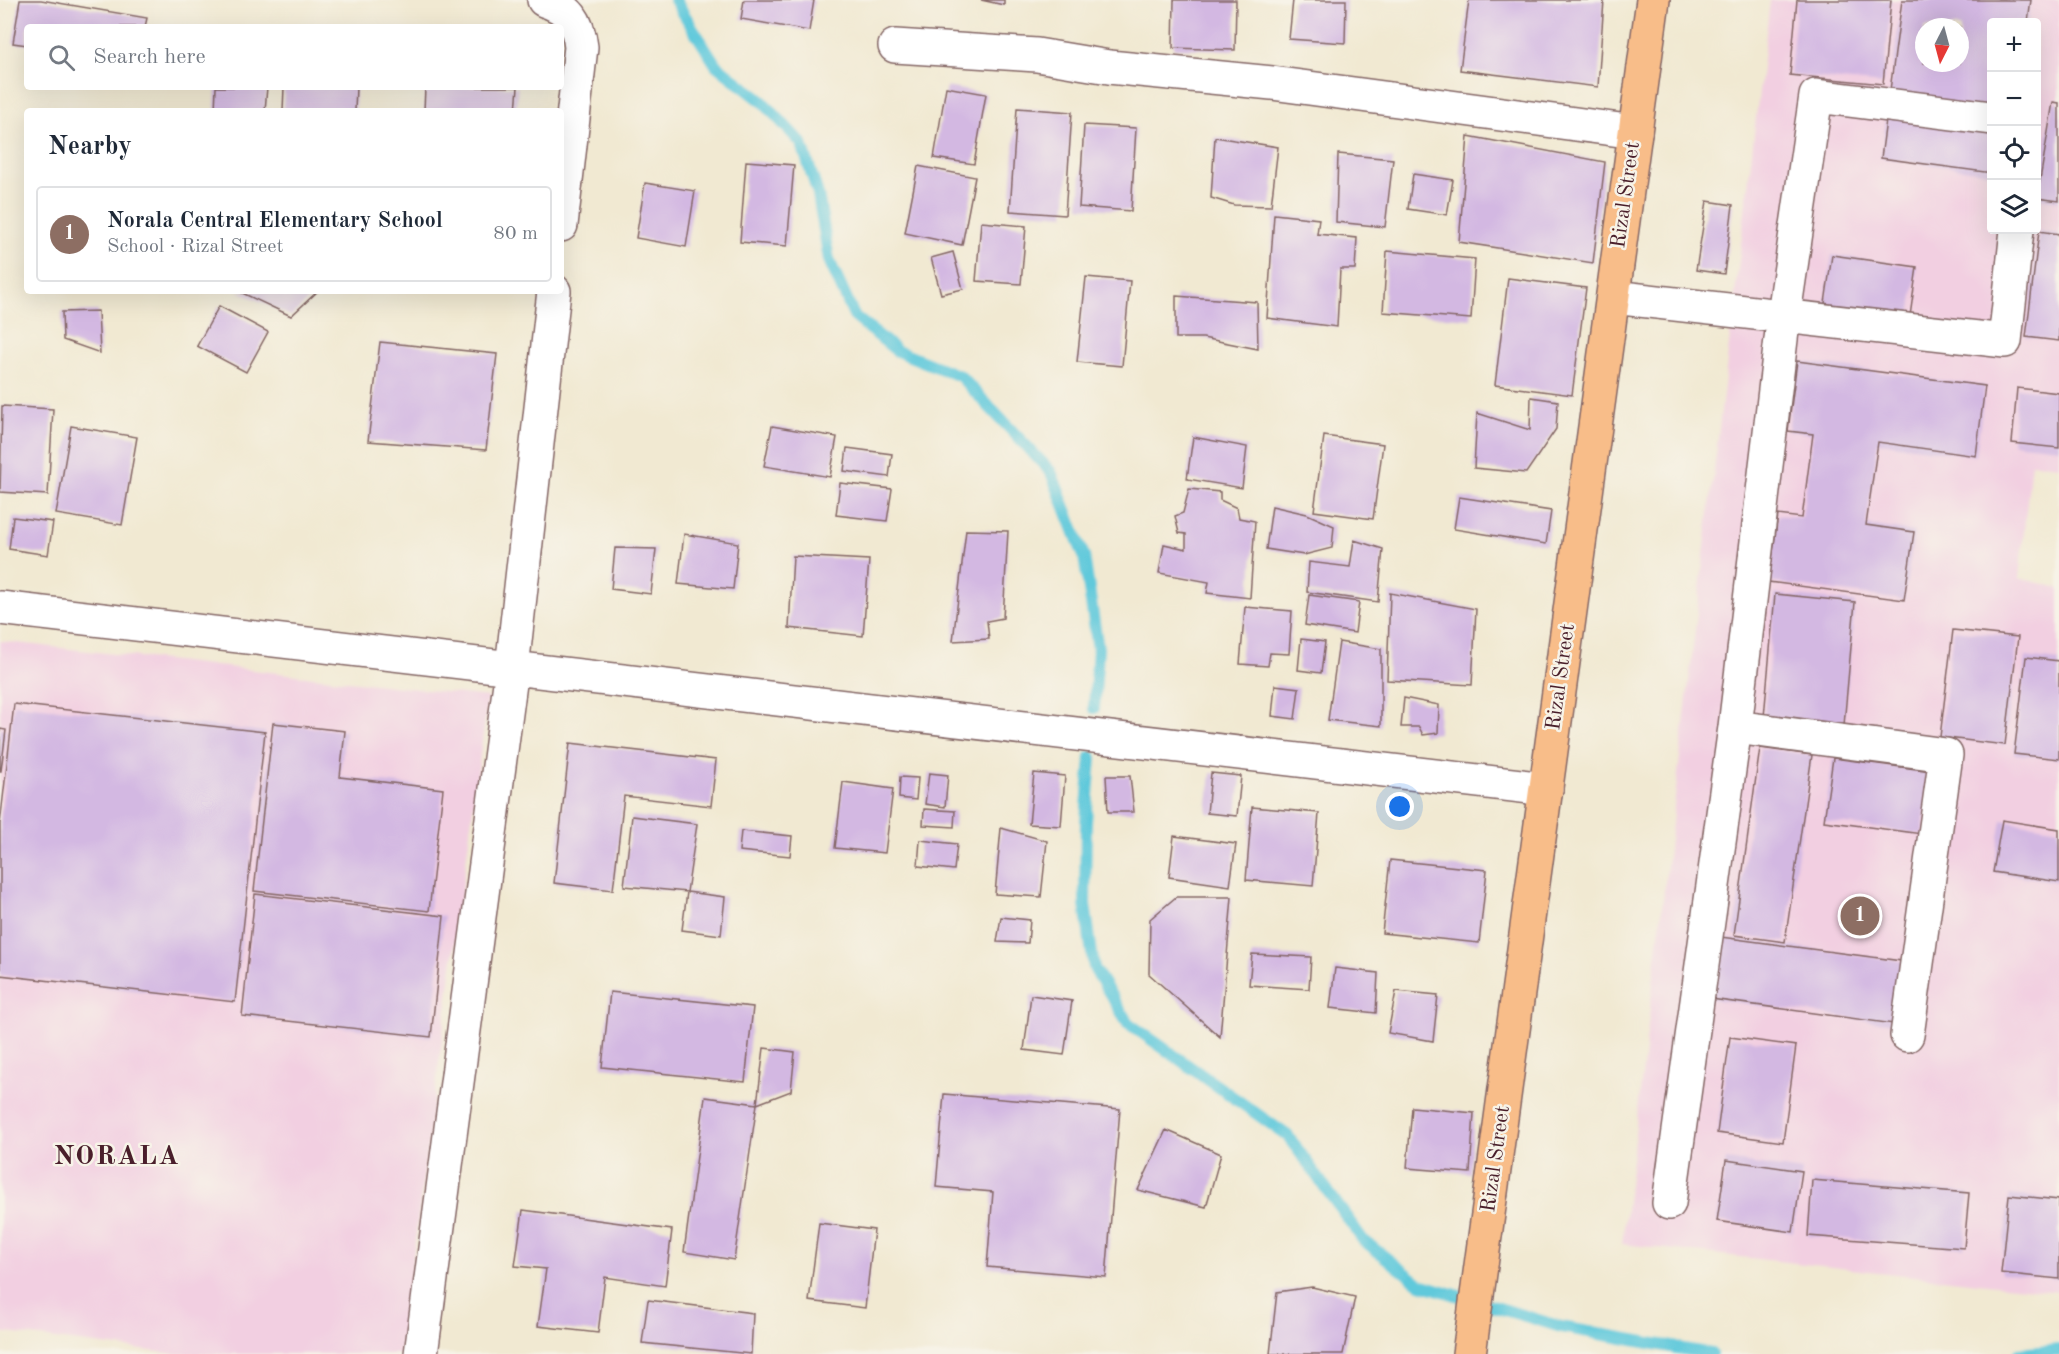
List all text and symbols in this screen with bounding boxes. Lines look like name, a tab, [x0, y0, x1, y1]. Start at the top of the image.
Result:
north arrow	[1915, 18, 1969, 72]
map controls	[1987, 18, 2041, 234]
button: +	[1987, 18, 2041, 72]
search box	[24, 24, 564, 90]
icon: search	[45, 41, 78, 74]
text: Search here	[93, 46, 206, 68]
button: −	[1987, 72, 2041, 126]
button: locate	[1987, 126, 2041, 180]
text: Nearby	[48, 134, 132, 160]
street label: Rizal Street	[1608, 140, 1644, 250]
button: layers	[1987, 180, 2041, 234]
text: Norala Central Elementary School	[107, 210, 443, 232]
text: 1	[64, 224, 75, 244]
text: 80 m	[493, 224, 538, 244]
text: School · Rizal Street	[107, 237, 283, 257]
street label: Rizal Street	[1543, 622, 1579, 732]
your location	[1385, 792, 1414, 821]
pin: 1	[1840, 894, 1880, 938]
street label: Rizal Street	[1478, 1104, 1514, 1214]
district label: NORALA	[54, 1143, 180, 1170]

